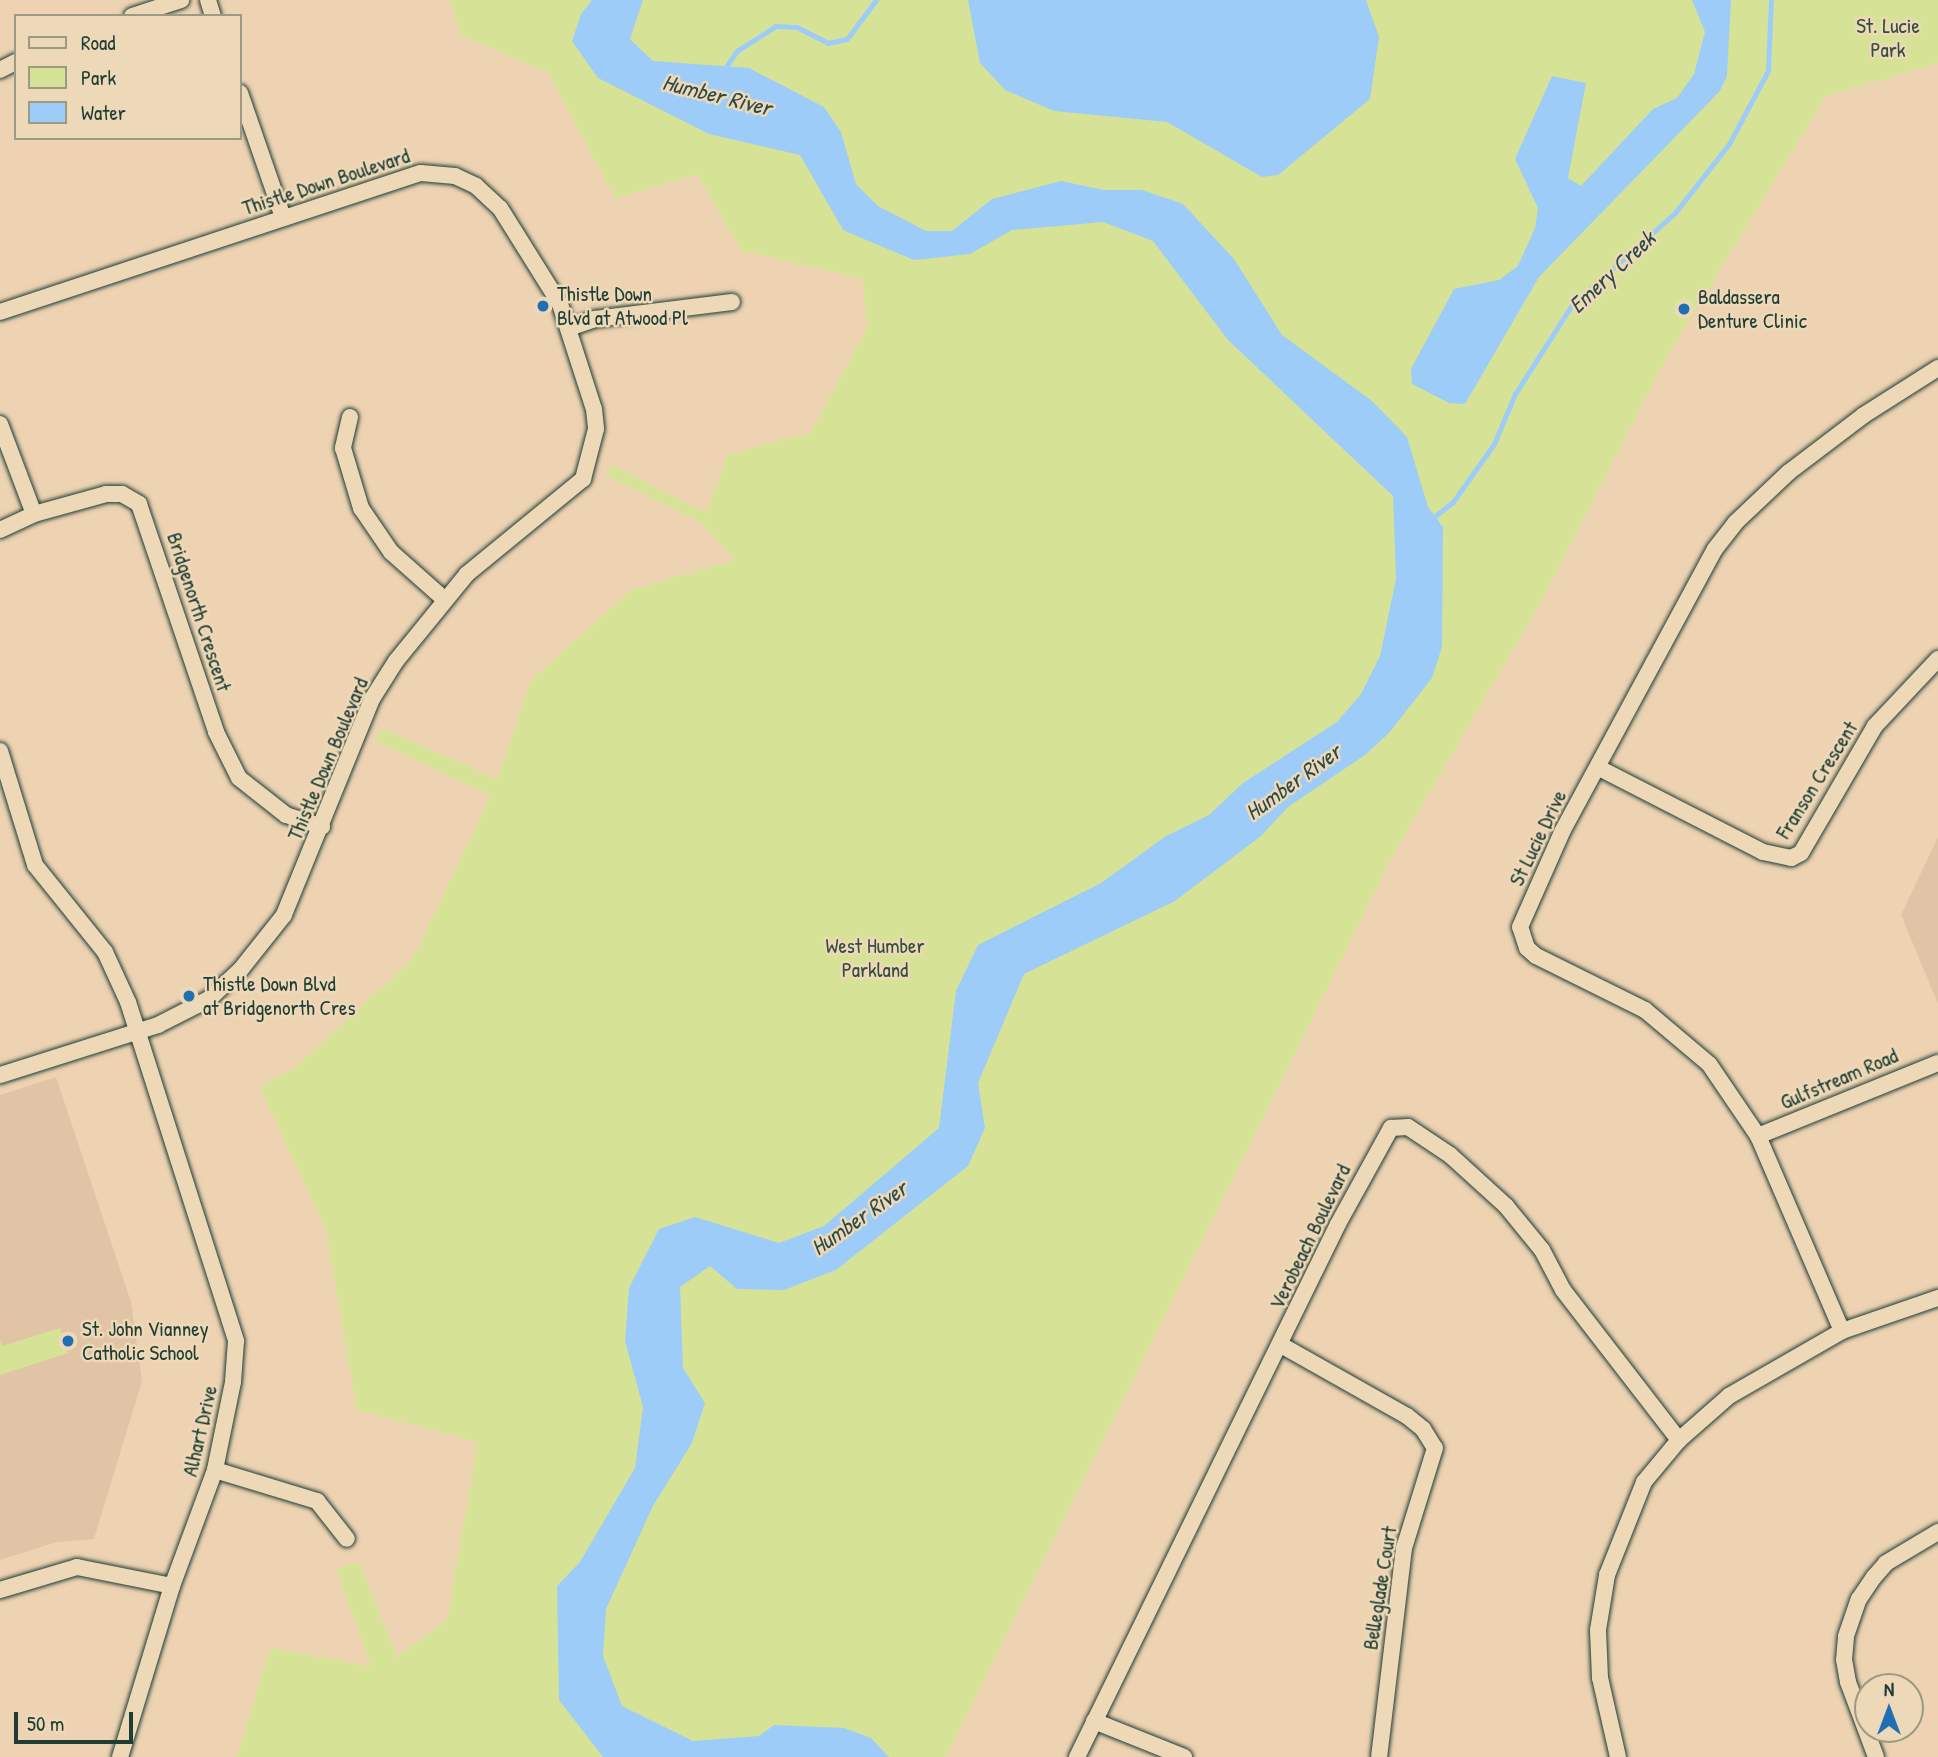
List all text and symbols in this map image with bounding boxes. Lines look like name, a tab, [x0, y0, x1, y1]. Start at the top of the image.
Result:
park label: St. Lucie Park	[1856, 13, 1920, 63]
legend	[14, 14, 242, 140]
text: Road	[81, 28, 115, 57]
text: Park	[81, 63, 116, 92]
water label: Humber River	[660, 68, 774, 122]
text: Water	[81, 98, 126, 127]
street label: Thistle Down Boulevard	[239, 143, 413, 221]
water label: Emery Creek	[1563, 225, 1661, 319]
place label: Thistle Down Blvd at Atwood Pl	[557, 281, 688, 331]
place label: Baldassera Denture Clinic	[1698, 284, 1807, 334]
marker: Thistle Down Blvd at Atwood Pl	[535, 298, 551, 314]
marker: Baldassera Denture Clinic	[1676, 301, 1692, 317]
street label: Bridgenorth Crescent	[161, 529, 237, 695]
street label: Thistle Down Boulevard	[282, 674, 374, 844]
street label: Franson Crescent	[1771, 717, 1863, 843]
water label: Humber River	[1240, 738, 1346, 826]
street label: St Lucie Drive	[1504, 786, 1572, 890]
park label: West Humber Parkland	[825, 933, 925, 983]
place label: Thistle Down Blvd at Bridgenorth Cres	[203, 971, 356, 1021]
marker: Thistle Down Blvd at Bridgenorth Cres	[181, 988, 197, 1004]
street label: Gulfstream Road	[1776, 1043, 1902, 1115]
street label: Verobeach Boulevard	[1264, 1160, 1356, 1314]
water label: Humber River	[806, 1175, 912, 1261]
place label: St. John Vianney Catholic School	[82, 1316, 209, 1366]
marker: St. John Vianney Catholic School	[60, 1333, 76, 1349]
street label: Alhart Drive	[177, 1383, 223, 1479]
street label: Belleglade Court	[1358, 1524, 1402, 1652]
north arrow	[1854, 1673, 1924, 1743]
text: N	[1884, 1676, 1894, 1702]
scale bar	[18, 1698, 136, 1742]
text: 50 m	[27, 1709, 64, 1738]

